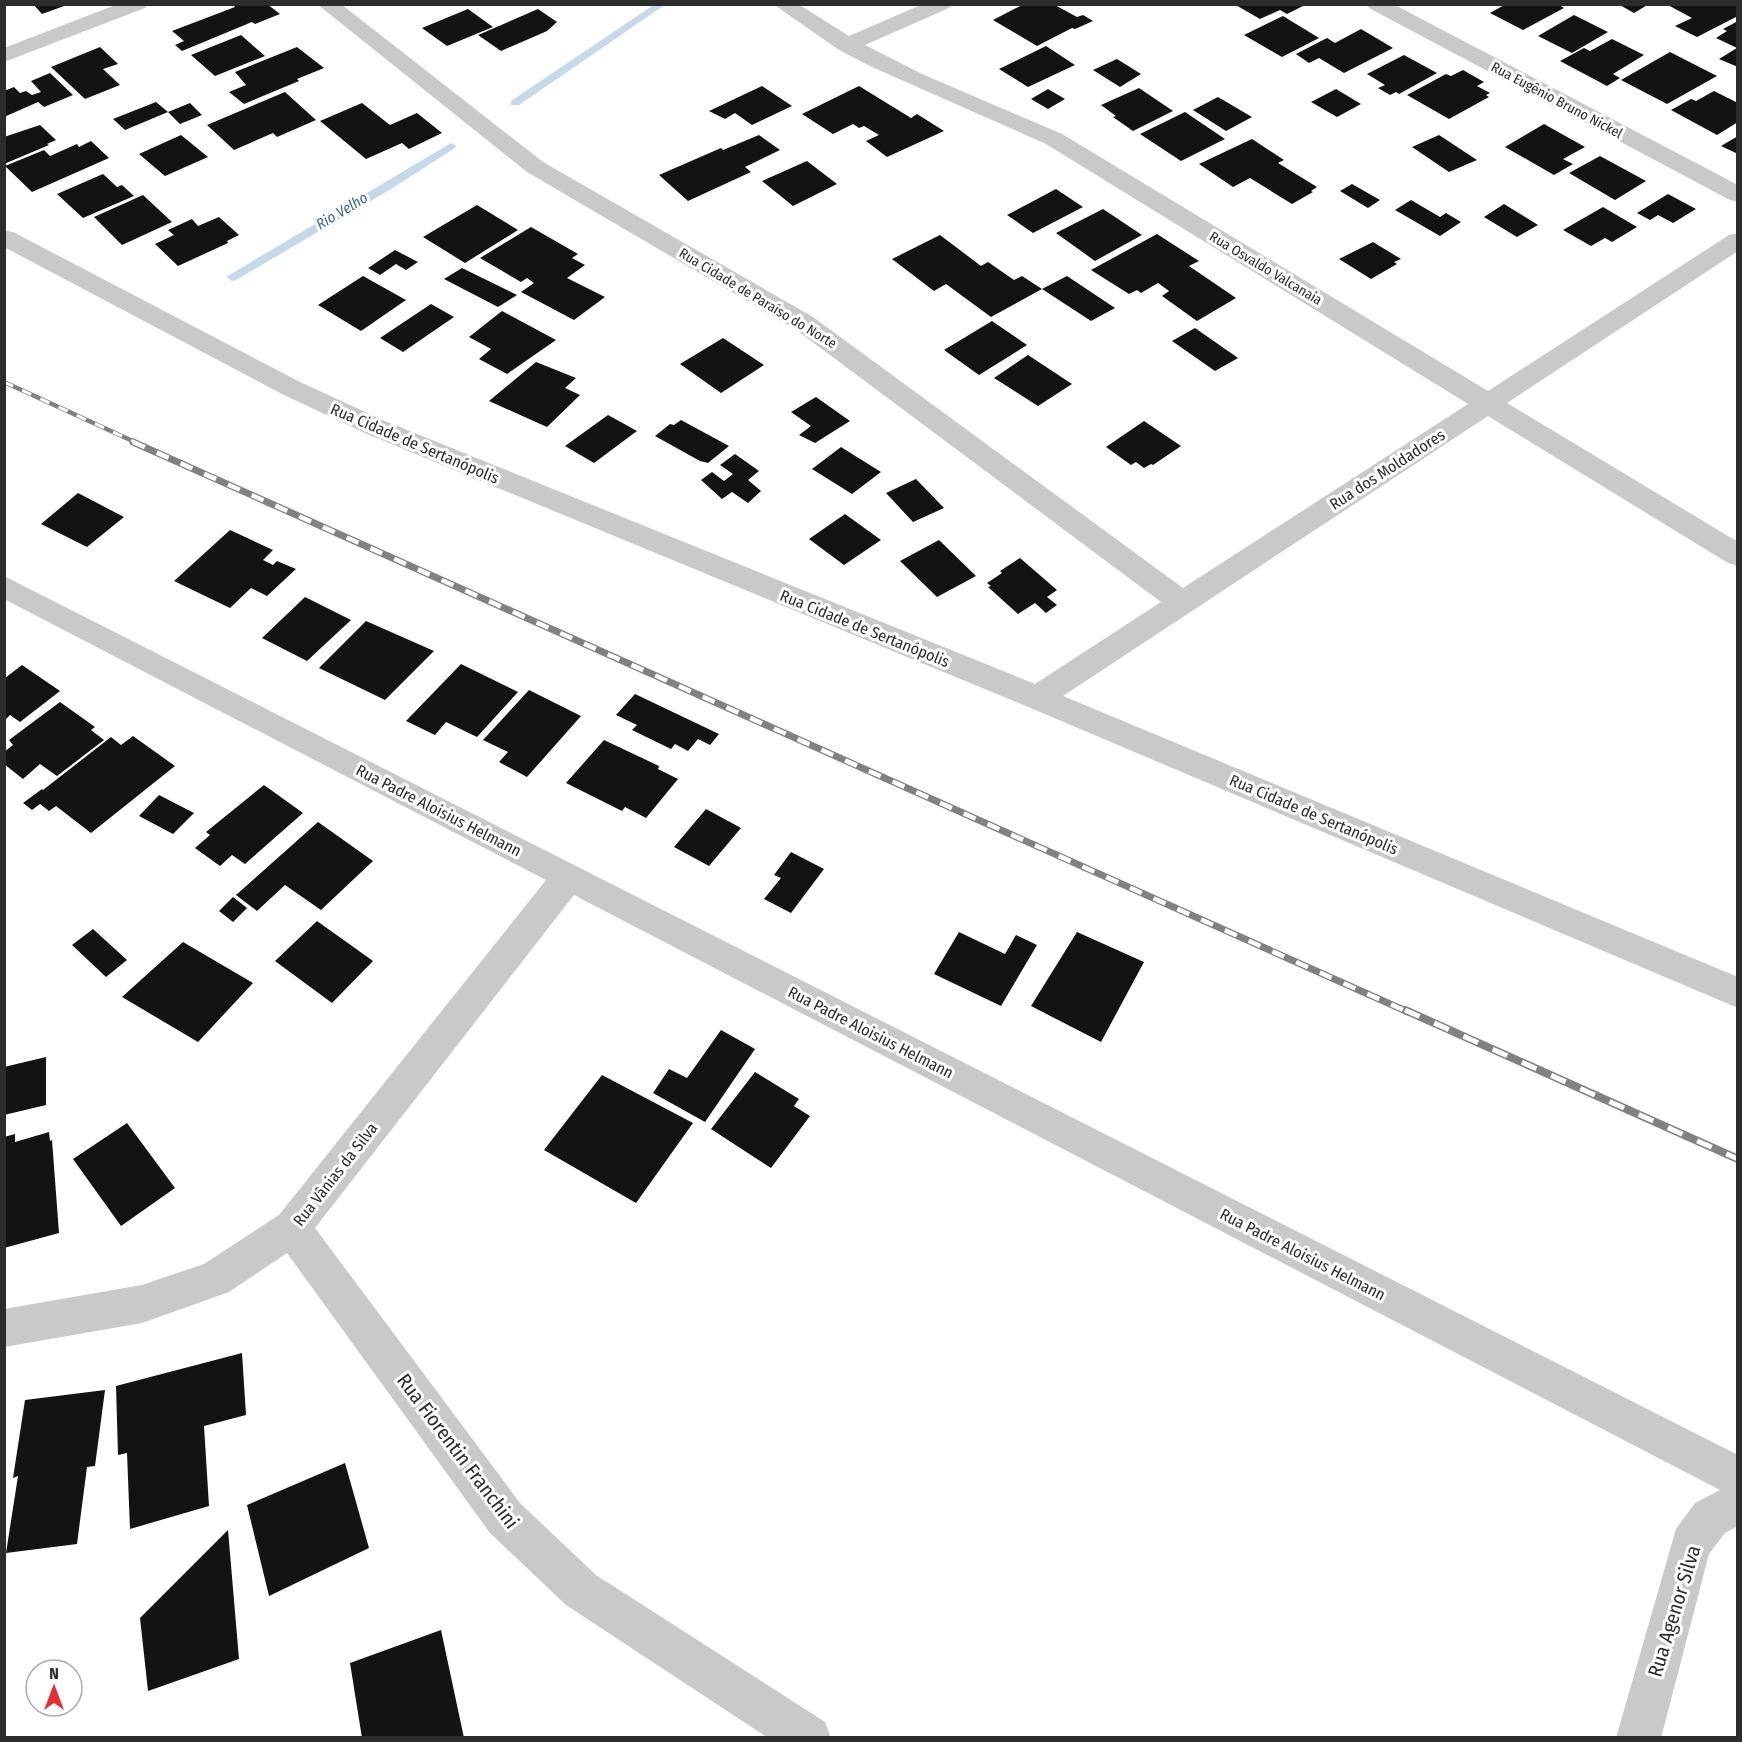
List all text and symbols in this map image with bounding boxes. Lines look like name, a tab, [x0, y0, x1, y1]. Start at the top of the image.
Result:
street label: Rua Eugênio Bruno Nickel	[1488, 59, 1626, 142]
water label: Rio Velho	[313, 189, 371, 233]
street label: Rua Osvaldo Valcanaia	[1206, 228, 1325, 309]
street label: Rua Cidade de Paraíso do Norte	[676, 245, 840, 352]
street label: Rua Cidade de Sertanópolis	[328, 399, 502, 488]
street label: Rua dos Moldadores	[1326, 425, 1449, 514]
street label: Rua Cidade de Sertanópolis	[777, 586, 952, 671]
street label: Rua Padre Aloisius Helmann	[353, 760, 525, 860]
street label: Rua Cidade de Sertanópolis	[1227, 770, 1401, 859]
street label: Rua Padre Aloisius Helmann	[785, 982, 957, 1082]
street label: Rua Vânias da Silva	[289, 1119, 382, 1230]
street label: Rua Padre Aloisius Helmann	[1217, 1204, 1389, 1304]
street label: Rua Fiorentin Franchini	[392, 1369, 524, 1533]
street label: Rua Agenor Silva	[1643, 1542, 1705, 1680]
north arrow	[24, 1658, 84, 1718]
text: N	[49, 1664, 59, 1683]

